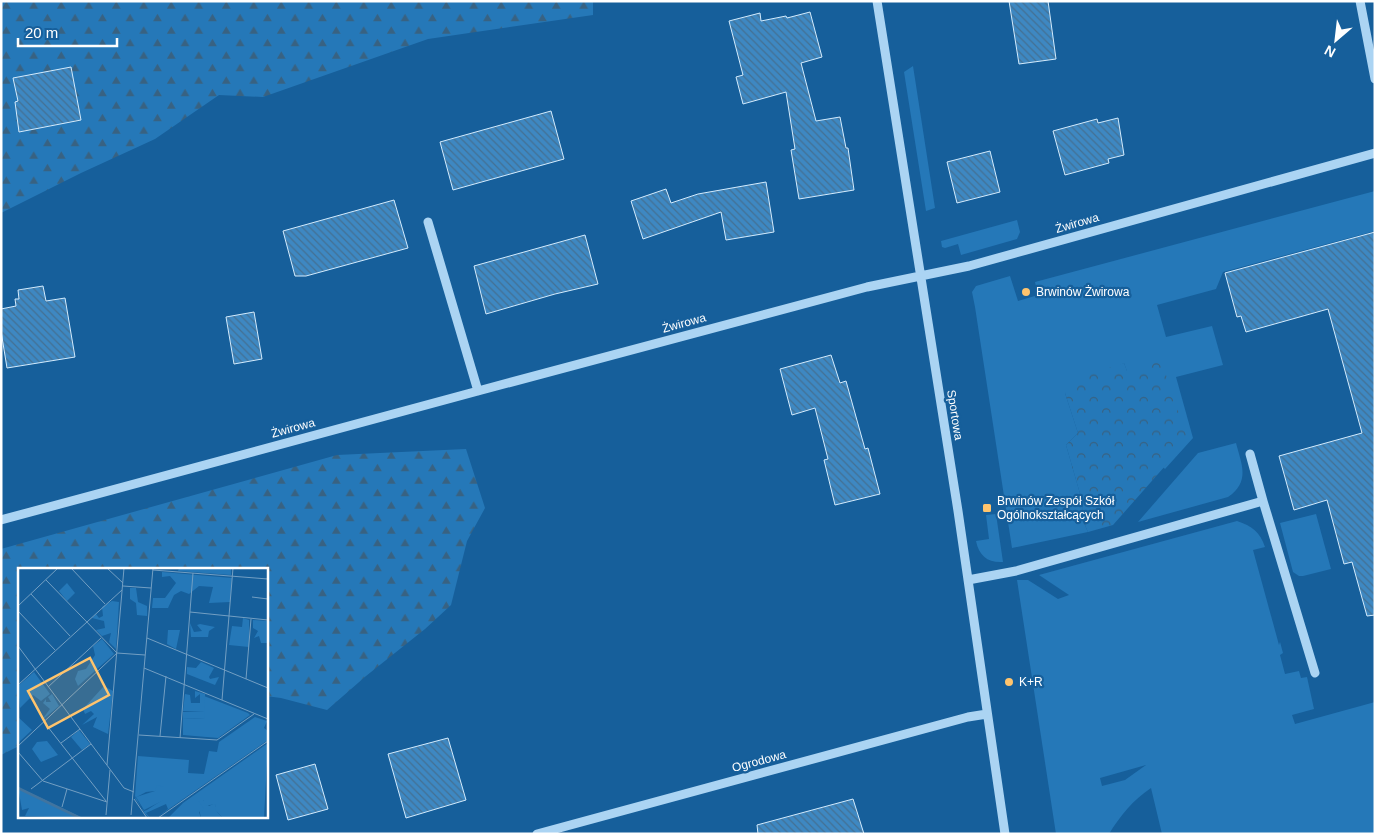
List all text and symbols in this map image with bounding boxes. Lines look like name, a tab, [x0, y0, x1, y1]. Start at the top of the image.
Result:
scale bar	[18, 15, 116, 47]
north arrow	[1311, 15, 1361, 65]
text: 20 m	[25, 24, 58, 41]
text: N	[1322, 42, 1338, 61]
street label: Żwirowa	[1054, 210, 1101, 236]
place label: Brwinów Żwirowa	[1036, 285, 1130, 299]
marker: Brwinów Żwirowa	[1020, 286, 1032, 298]
street label: Żwirowa	[661, 310, 708, 336]
street label: Sportowa	[944, 389, 966, 441]
street label: Żwirowa	[270, 415, 317, 441]
place label: Brwinów Zespół Szkół Ogólnokształcących	[997, 494, 1115, 522]
marker: Brwinów Zespół Szkół Ogólnokształcących	[981, 502, 993, 514]
inset map	[18, 568, 268, 818]
place label: K+R	[1019, 675, 1043, 689]
marker: K+R	[1003, 676, 1015, 688]
street label: Ogrodowa	[730, 747, 788, 775]

